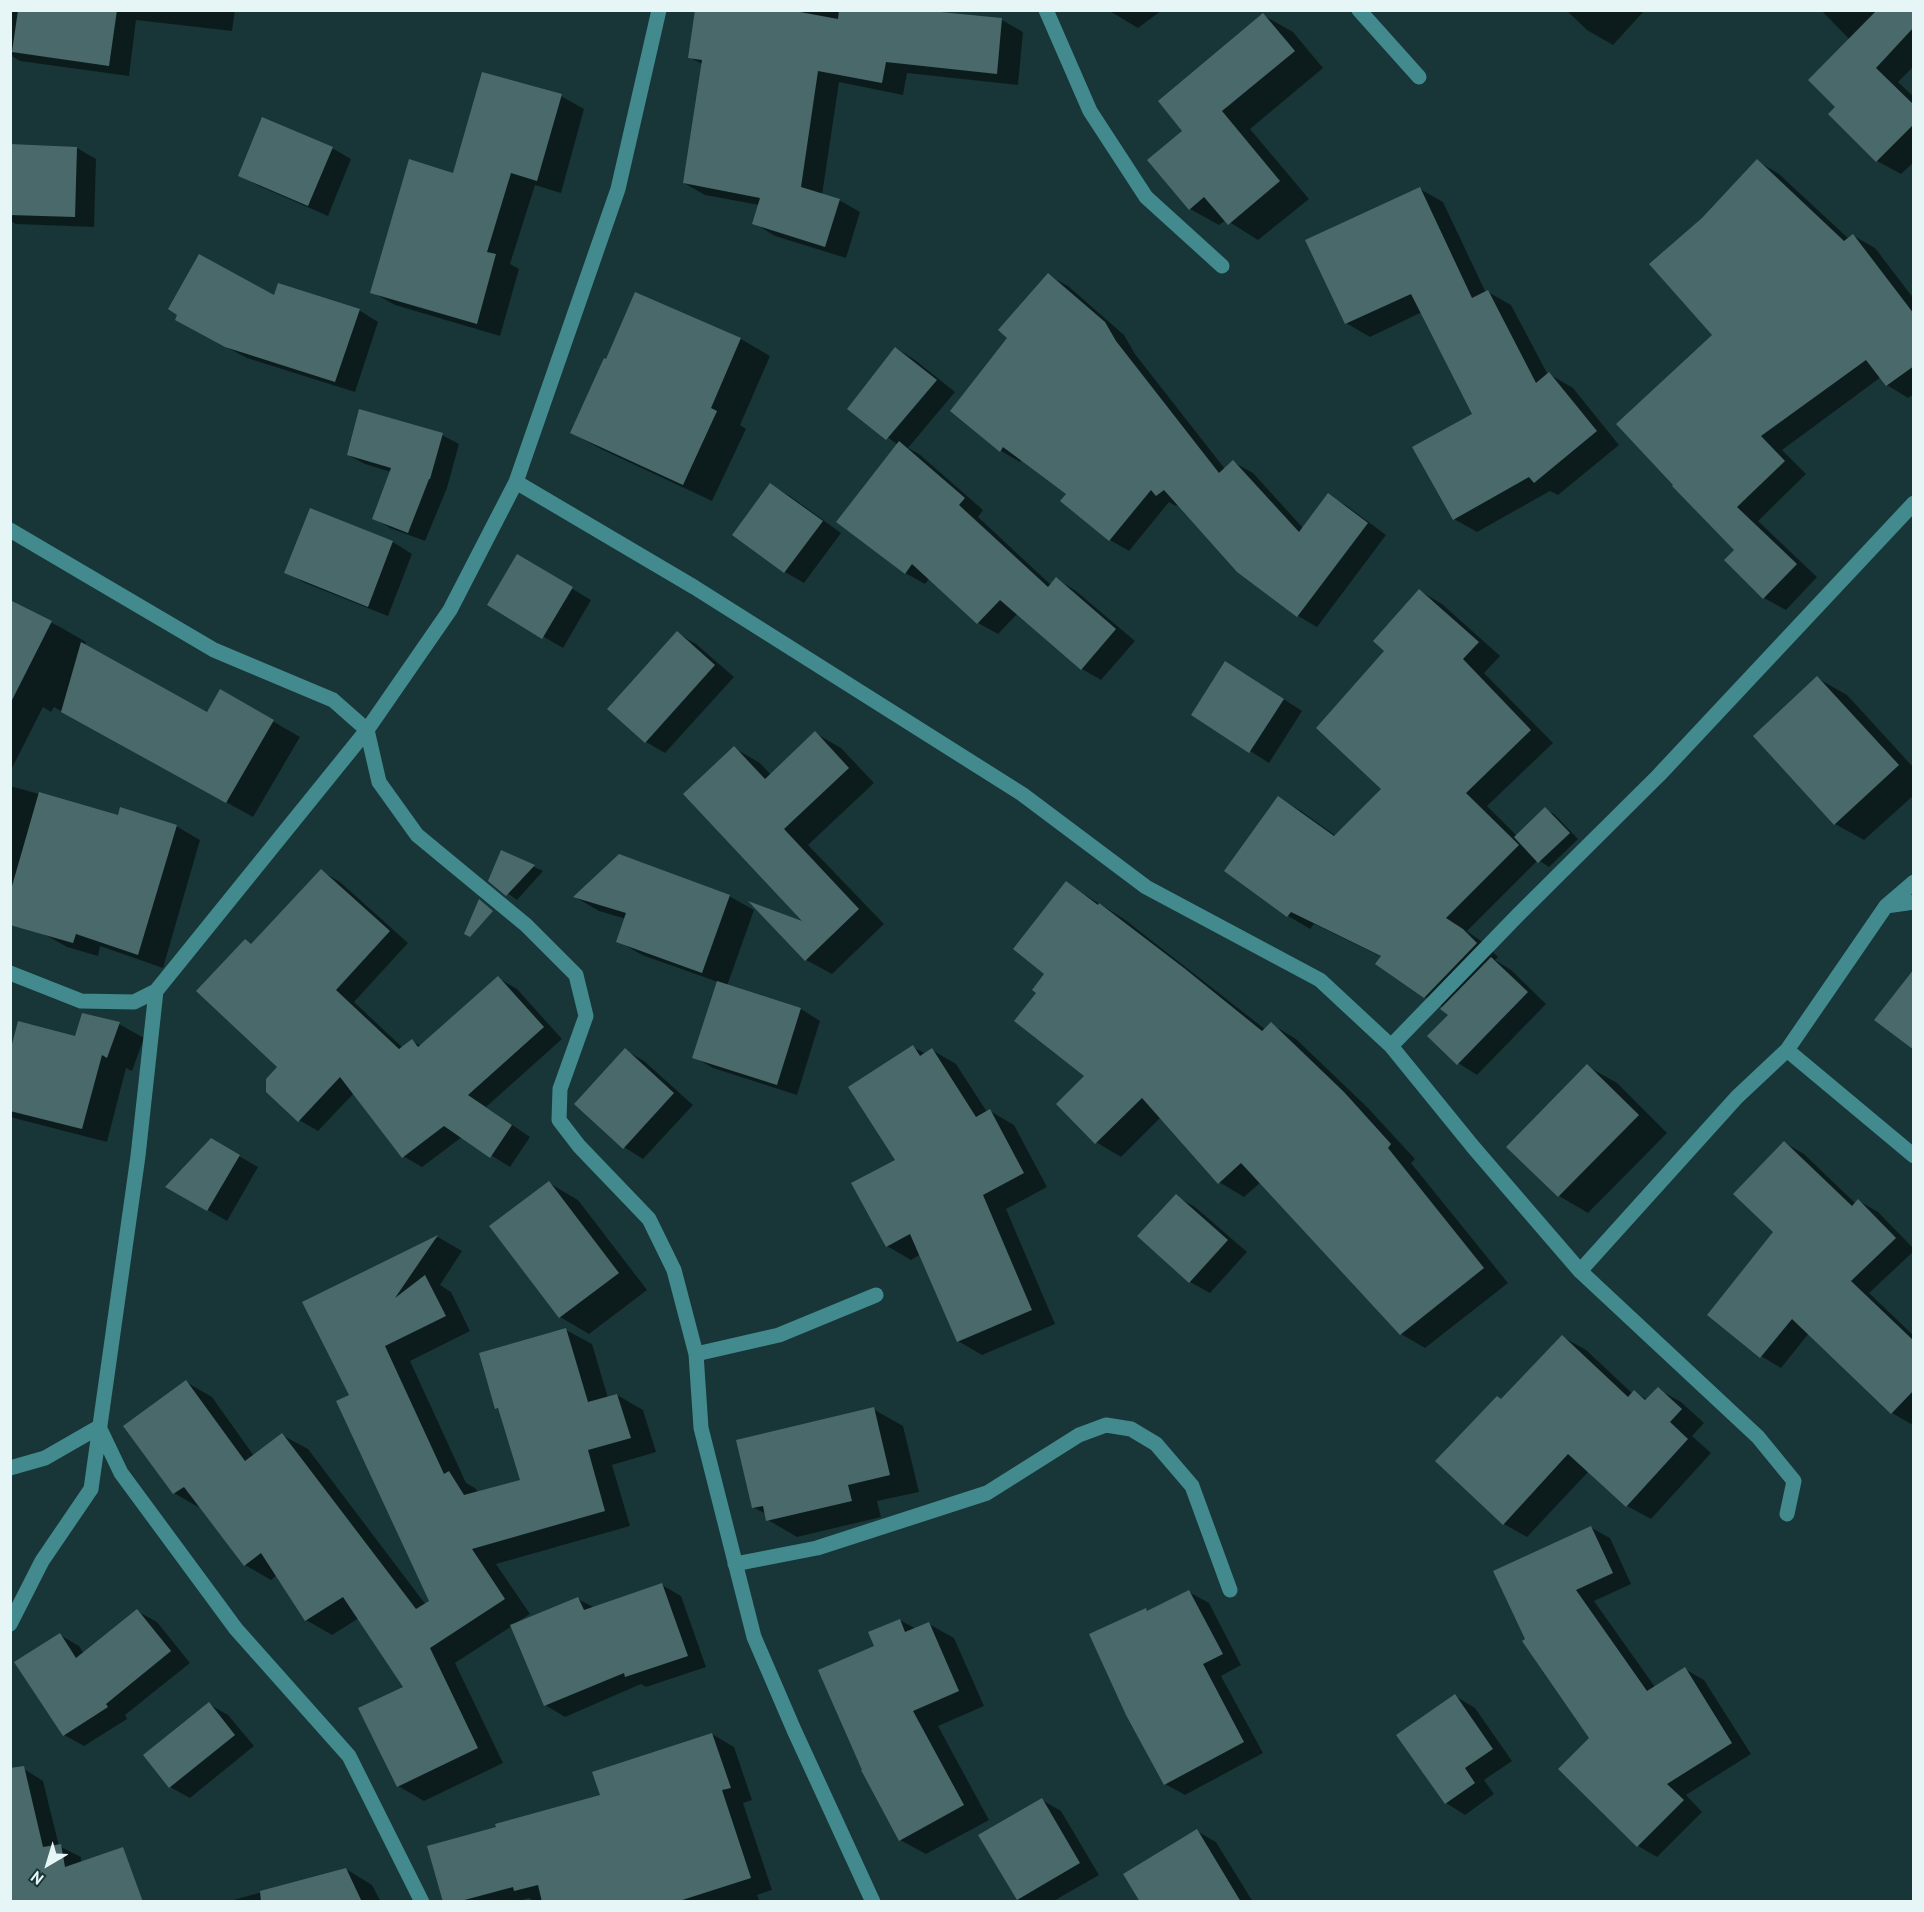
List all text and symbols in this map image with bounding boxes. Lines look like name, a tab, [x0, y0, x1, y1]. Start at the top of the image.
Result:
north arrow	[18, 1834, 78, 1894]
text: N	[27, 1867, 47, 1889]

